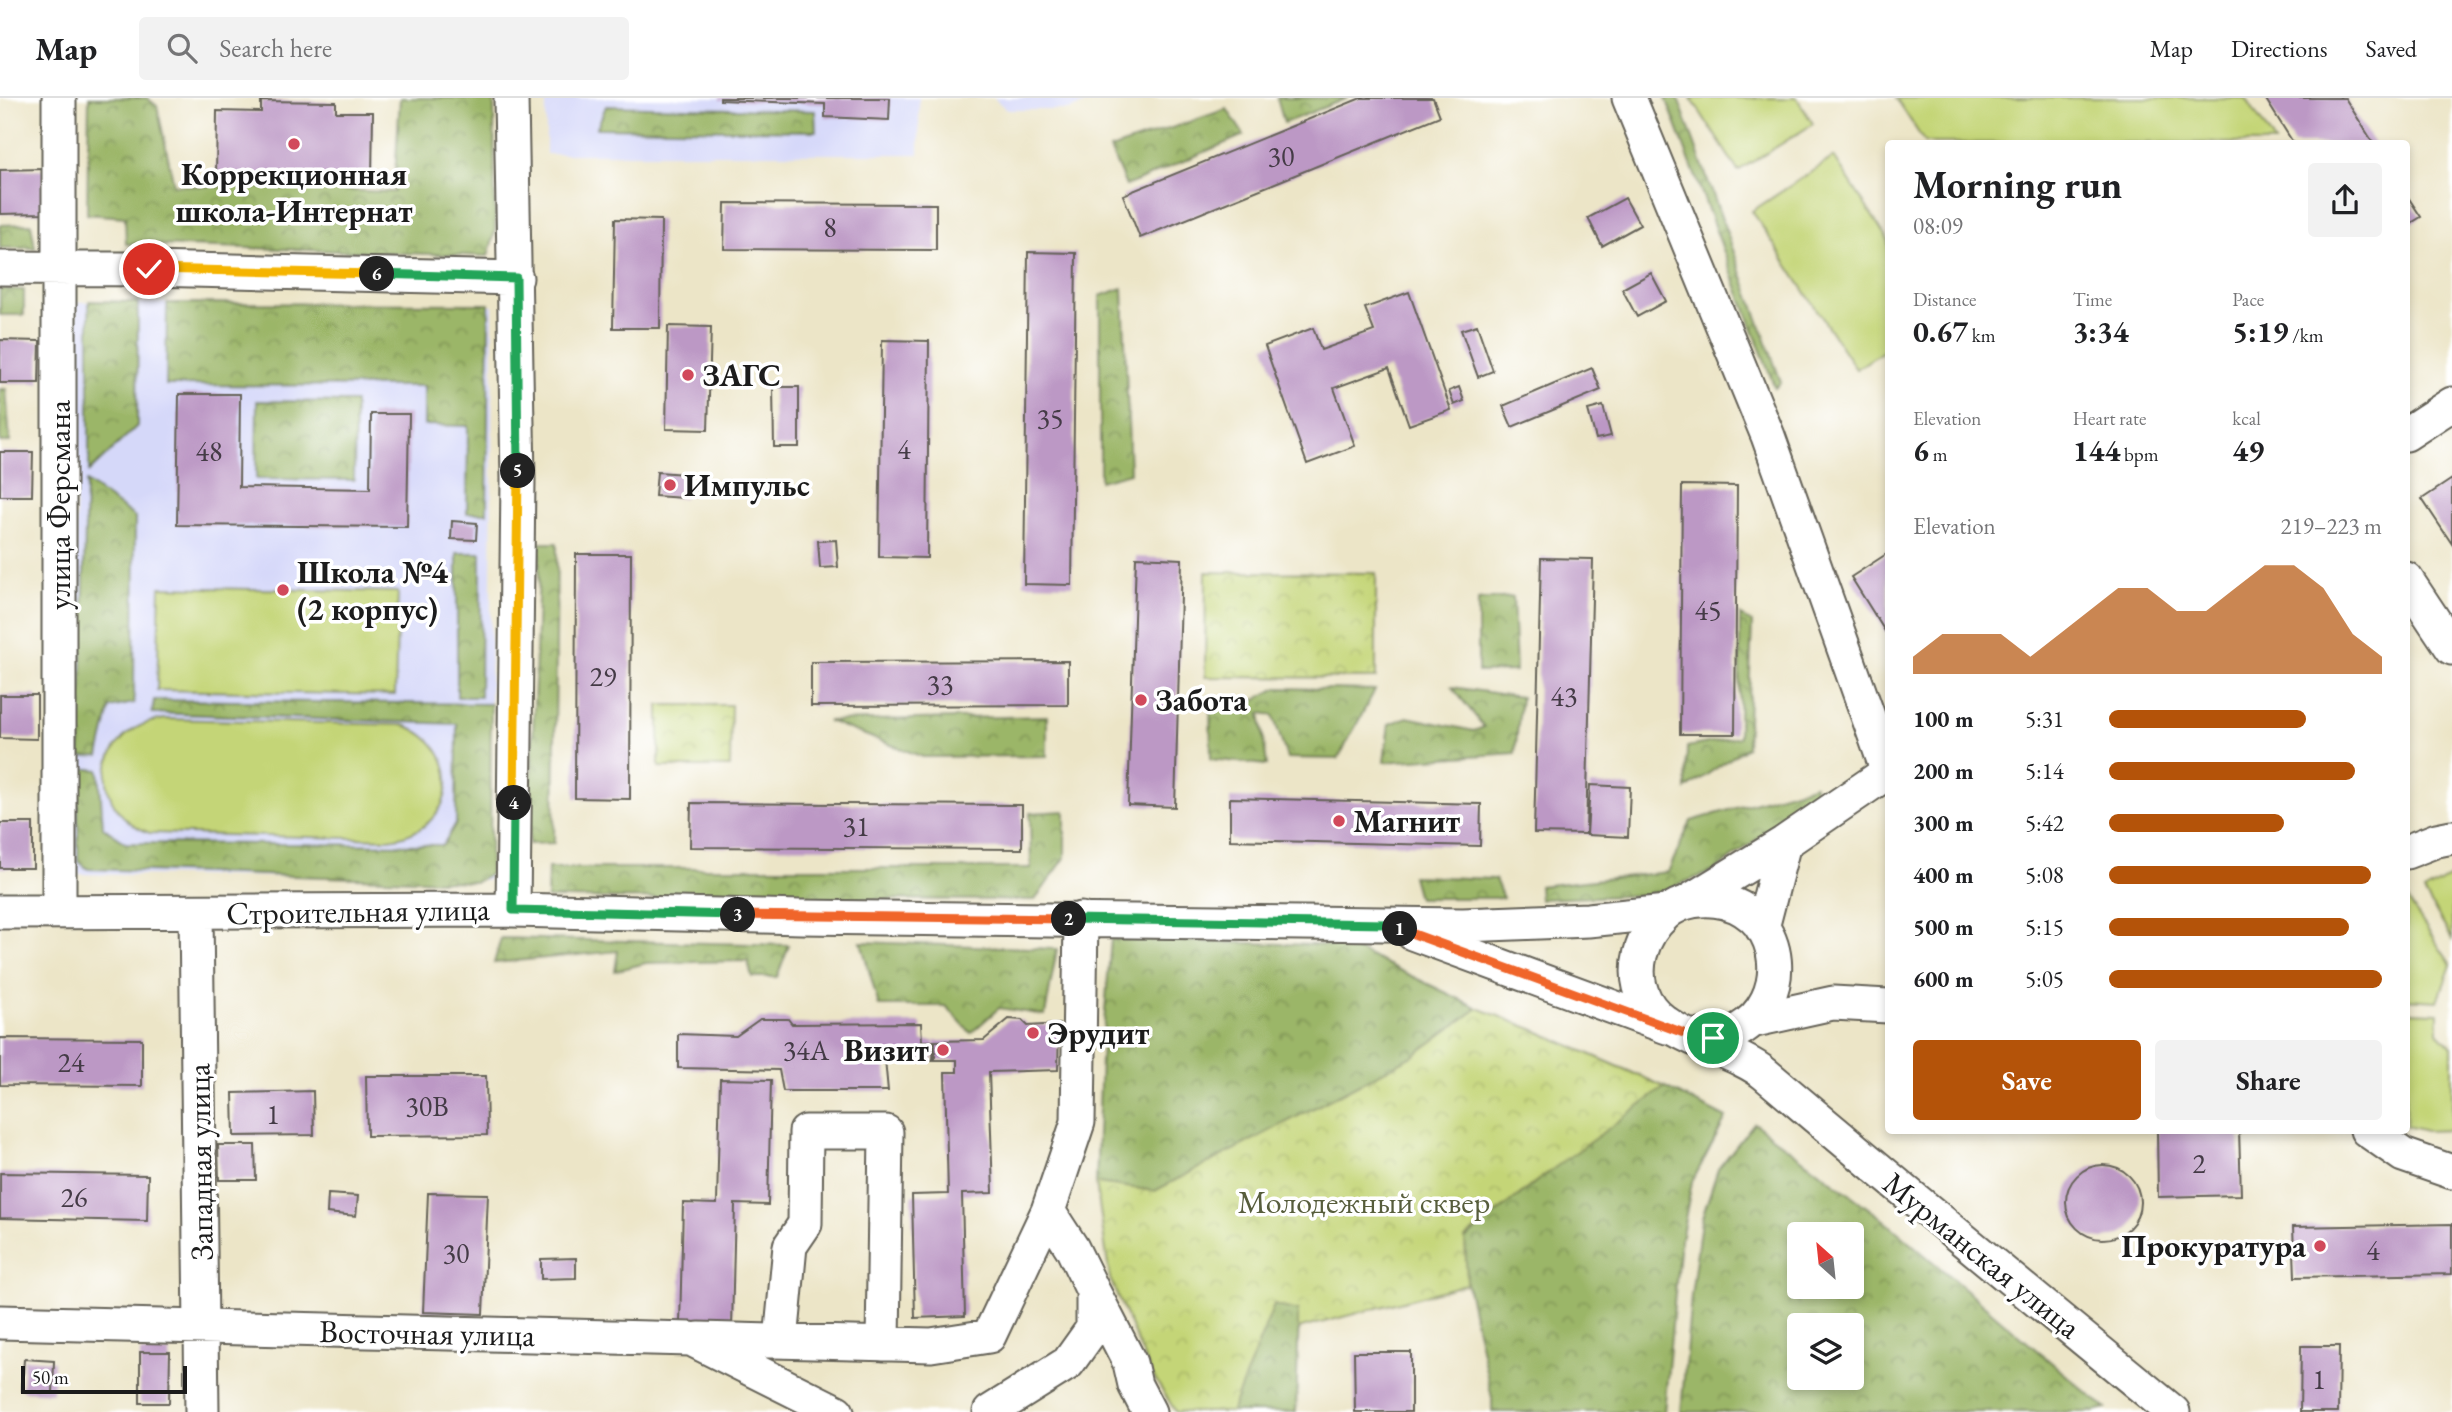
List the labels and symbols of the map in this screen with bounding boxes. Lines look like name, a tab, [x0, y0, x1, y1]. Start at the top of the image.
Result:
marker: Коррекционная школа-Интернат	[286, 136, 302, 152]
house number: 30	[1268, 138, 1294, 174]
place label: Коррекционная школа-Интернат	[175, 153, 413, 232]
house number: 8	[823, 209, 837, 245]
pin	[119, 239, 179, 299]
pin: 6	[360, 256, 394, 292]
place label: ЗАГС	[702, 354, 781, 396]
marker: ЗАГС	[680, 367, 696, 383]
street label: улица Ферсмана	[38, 400, 80, 610]
house number: 35	[1037, 400, 1063, 436]
house number: 4	[897, 431, 911, 467]
house number: 48	[196, 433, 222, 469]
pin: 5	[500, 454, 536, 488]
place label: Импульс	[684, 464, 810, 506]
marker: Импульс	[662, 477, 678, 493]
place label: Школа №4 (2 корпус)	[297, 551, 449, 630]
marker: Школа №4 (2 корпус)	[275, 582, 291, 598]
house number: 45	[1695, 592, 1721, 628]
house number: 29	[590, 658, 616, 694]
house number: 33	[927, 666, 953, 702]
house number: 43	[1551, 678, 1577, 714]
place label: Забота	[1155, 679, 1248, 721]
marker: Забота	[1133, 692, 1149, 708]
pin: 4	[496, 786, 532, 820]
place label: Магнит	[1353, 800, 1461, 842]
house number: 31	[843, 808, 869, 844]
marker: Магнит	[1331, 813, 1347, 829]
street label: Строительная улица	[226, 888, 490, 934]
pin: 3	[720, 898, 756, 932]
pin: 2	[1052, 902, 1086, 936]
pin: 1	[1382, 912, 1418, 946]
pin	[1683, 1008, 1743, 1068]
place label: Эрудит	[1047, 1012, 1150, 1054]
marker: Эрудит	[1025, 1025, 1041, 1041]
place label: Визит	[844, 1029, 930, 1071]
house number: 34А	[783, 1032, 830, 1068]
marker: Визит	[935, 1042, 951, 1058]
house number: 24	[58, 1044, 85, 1080]
street label: Западная улица	[177, 1063, 223, 1261]
house number: 30В	[405, 1088, 449, 1124]
house number: 1	[266, 1096, 280, 1132]
house number: 2	[2192, 1145, 2206, 1181]
street label: Мурманская улица	[1874, 1162, 2090, 1348]
house number: 26	[61, 1179, 87, 1215]
park label: Молодежный сквер	[1238, 1181, 1490, 1223]
north arrow	[1787, 1222, 1864, 1298]
place label: Прокуратура	[2121, 1225, 2307, 1267]
house number: 4	[2366, 1232, 2380, 1268]
house number: 30	[443, 1235, 469, 1271]
marker: Прокуратура	[2312, 1238, 2328, 1254]
street label: Восточная улица	[319, 1310, 535, 1356]
house number: 1	[2312, 1361, 2326, 1397]
scale bar	[21, 1363, 187, 1395]

